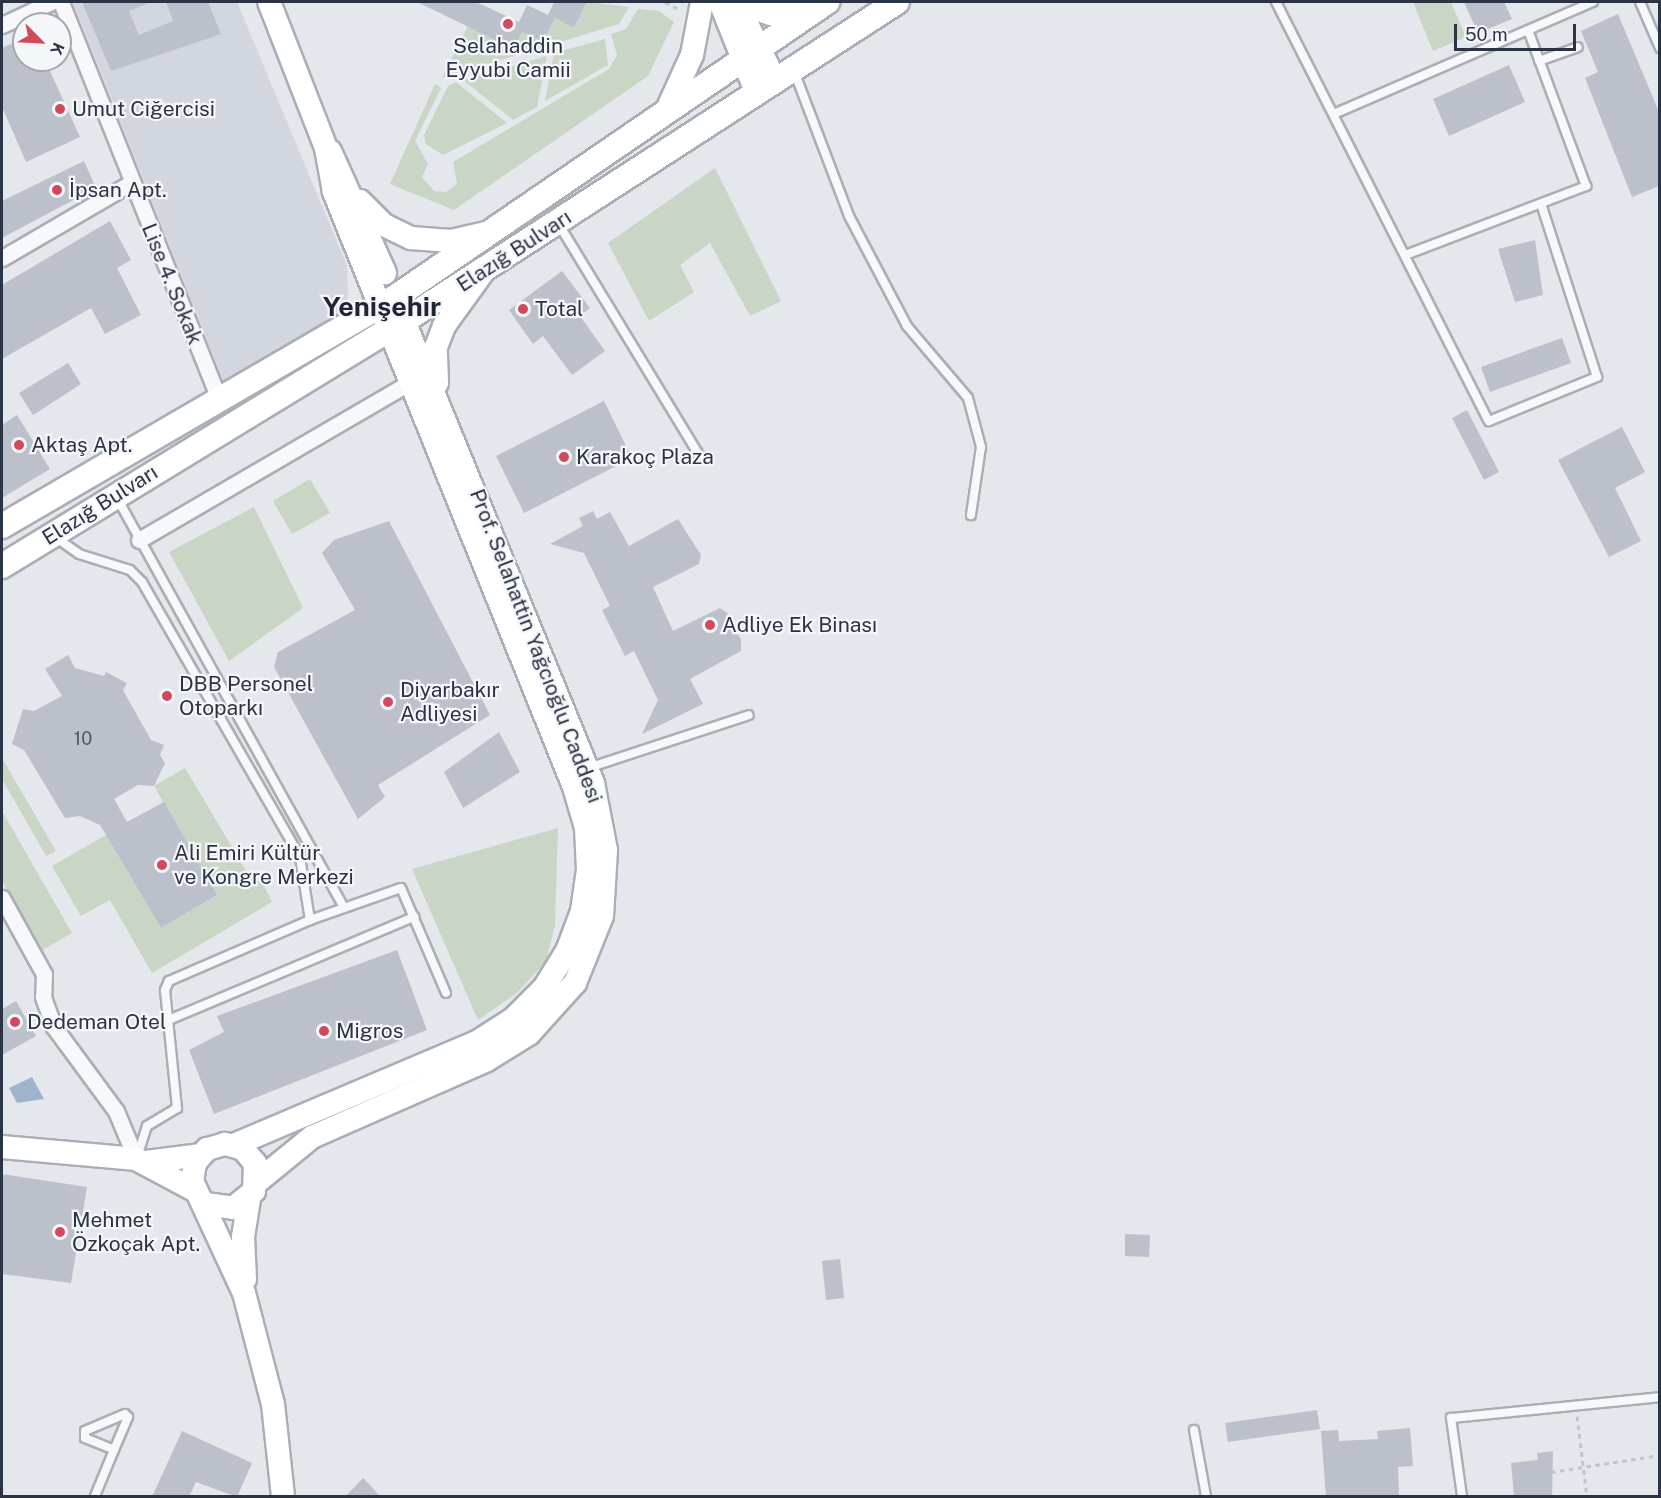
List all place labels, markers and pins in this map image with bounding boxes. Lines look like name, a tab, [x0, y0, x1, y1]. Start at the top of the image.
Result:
marker: Selahaddin Eyyubi Camii	[501, 17, 515, 31]
place label: Selahaddin Eyyubi Camii	[445, 33, 571, 83]
place label: Umut Ciğercisi	[72, 96, 215, 122]
marker: Umut Ciğercisi	[53, 102, 67, 116]
place label: İpsan Apt.	[69, 177, 167, 203]
marker: İpsan Apt.	[50, 183, 64, 197]
place label: Total	[535, 296, 583, 322]
marker: Total	[516, 302, 530, 316]
place label: Aktaş Apt.	[31, 432, 133, 458]
marker: Aktaş Apt.	[12, 438, 26, 452]
place label: Karakoç Plaza	[576, 444, 714, 470]
marker: Karakoç Plaza	[557, 450, 571, 464]
place label: Adliye Ek Binası	[722, 612, 877, 638]
marker: Adliye Ek Binası	[703, 618, 717, 632]
place label: DBB Personel Otoparkı	[179, 671, 313, 721]
place label: Diyarbakır Adliyesi	[400, 677, 500, 727]
marker: DBB Personel Otoparkı	[160, 689, 174, 703]
marker: Diyarbakır Adliyesi	[381, 695, 395, 709]
place label: Ali Emiri Kültür ve Kongre Merkezi	[174, 840, 354, 890]
marker: Ali Emiri Kültür ve Kongre Merkezi	[155, 858, 169, 872]
place label: Dedeman Otel	[27, 1009, 166, 1035]
marker: Dedeman Otel	[8, 1015, 22, 1029]
place label: Migros	[336, 1018, 403, 1044]
marker: Migros	[317, 1024, 331, 1038]
place label: Mehmet Özkoçak Apt.	[72, 1207, 200, 1257]
marker: Mehmet Özkoçak Apt.	[53, 1225, 67, 1239]

